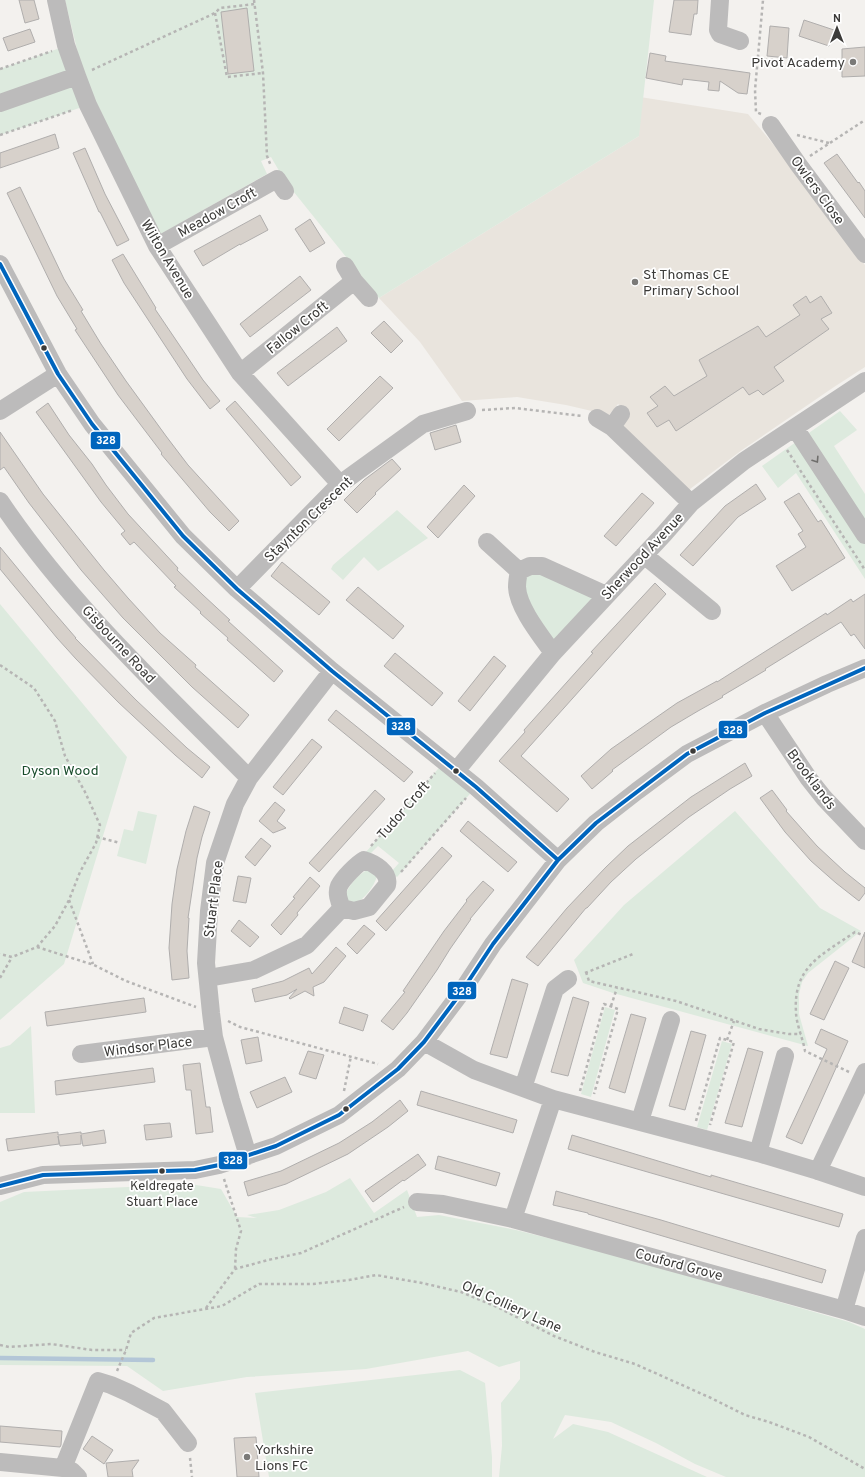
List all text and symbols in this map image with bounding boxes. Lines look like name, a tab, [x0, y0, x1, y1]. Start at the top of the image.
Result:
north arrow	[817, 8, 857, 48]
text: N	[833, 12, 841, 26]
place label: Pivot Academy	[751, 55, 845, 72]
marker: Pivot Academy	[848, 57, 858, 67]
street label: Owlers Close	[786, 153, 847, 229]
street label: Meadow Croft	[176, 185, 260, 242]
street label: Wilton Avenue	[136, 217, 197, 302]
place label: St Thomas CE Primary School	[643, 267, 739, 300]
marker: St Thomas CE Primary School	[630, 277, 640, 287]
street label: Fallow Croft	[264, 298, 332, 358]
unlabelled marker	[39, 343, 49, 353]
line badge: 328	[90, 431, 121, 450]
text: 328	[96, 434, 116, 448]
one-way arrow	[811, 456, 818, 463]
street label: Staynton Crescent	[262, 474, 357, 566]
street label: Sherwood Avenue	[598, 510, 688, 604]
street label: Gisbourne Road	[77, 603, 158, 688]
line badge: 328	[386, 717, 416, 736]
text: 328	[391, 720, 411, 734]
line badge: 328	[718, 720, 748, 739]
text: 328	[723, 724, 743, 738]
unlabelled marker	[688, 746, 698, 756]
street label: Brooklands	[783, 746, 839, 814]
park label: Dyson Wood	[21, 763, 99, 780]
unlabelled marker	[451, 766, 461, 776]
street label: Tudor Croft	[374, 778, 434, 844]
street label: Stuart Place	[201, 860, 228, 939]
line badge: 328	[447, 981, 477, 1000]
text: 328	[452, 985, 472, 999]
street label: Windsor Place	[103, 1034, 193, 1061]
unlabelled marker	[341, 1104, 351, 1114]
line badge: 328	[218, 1151, 248, 1170]
text: 328	[223, 1154, 243, 1168]
marker: Keldregate Stuart Place	[157, 1166, 167, 1176]
place label: Keldregate Stuart Place	[126, 1179, 198, 1211]
street label: Couford Grove	[633, 1246, 724, 1285]
street label: Old Colliery Lane	[459, 1278, 564, 1337]
place label: Yorkshire Lions FC	[255, 1442, 314, 1475]
marker: Yorkshire Lions FC	[242, 1452, 252, 1462]

